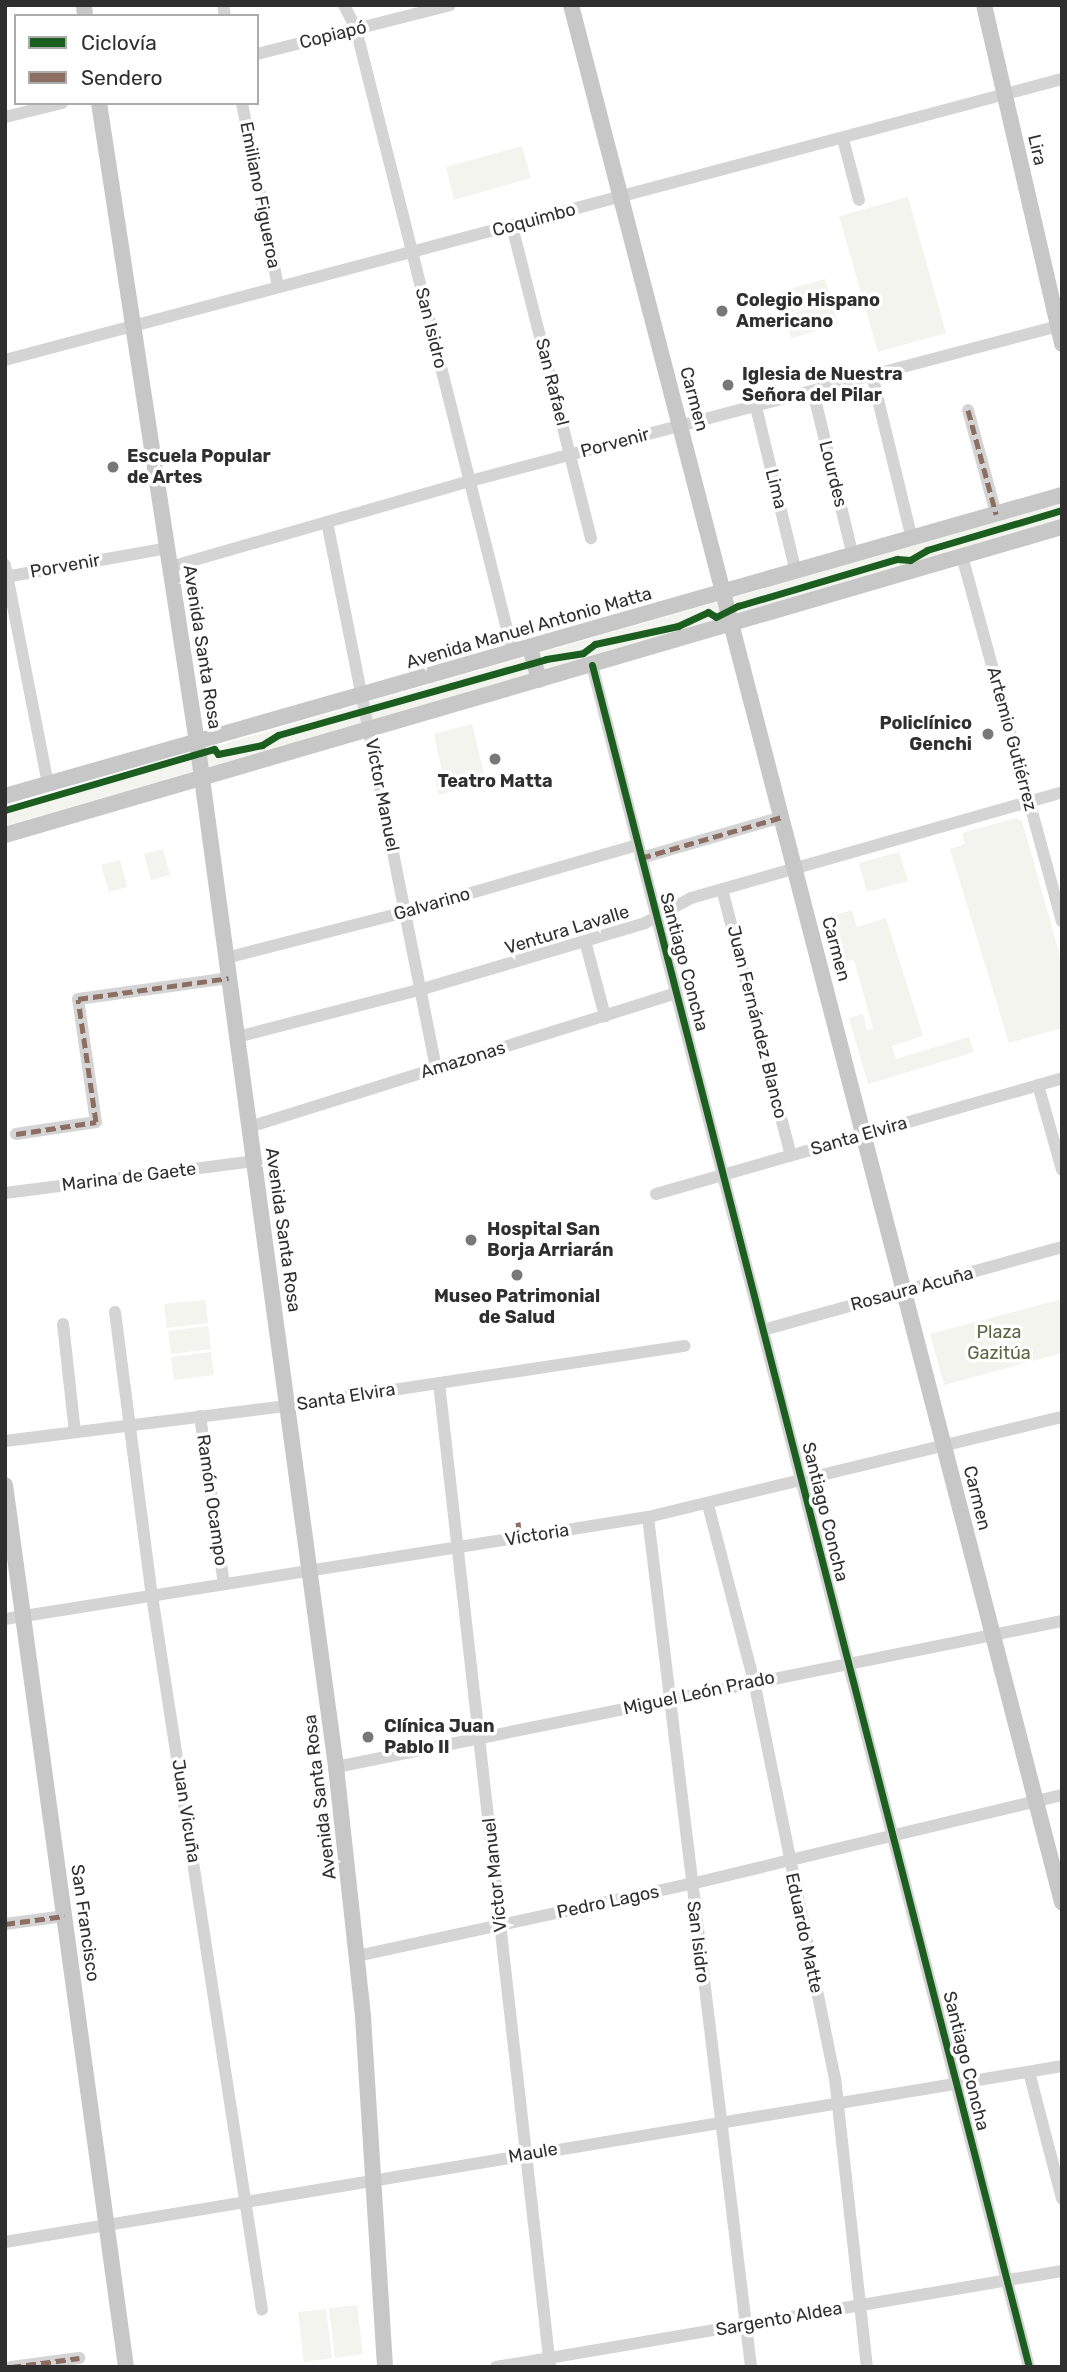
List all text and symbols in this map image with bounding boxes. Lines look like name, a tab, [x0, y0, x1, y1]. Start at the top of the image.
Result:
legend	[14, 14, 259, 105]
street label: Copiapó	[297, 16, 369, 54]
text: Ciclovía	[81, 30, 157, 55]
text: Sendero	[81, 65, 163, 90]
street label: Emiliano Figueroa	[235, 120, 285, 270]
street label: Lira	[1023, 132, 1051, 168]
street label: Coquimbo	[490, 199, 578, 241]
street label: San Isidro	[411, 285, 451, 371]
place label: Colegio Hispano Americano	[736, 290, 880, 332]
marker: Colegio Hispano Americano	[714, 303, 730, 319]
street label: San Rafael	[531, 336, 573, 428]
street label: Carmen	[675, 364, 713, 434]
place label: Iglesia de Nuestra Señora del Pilar	[742, 364, 903, 406]
marker: Iglesia de Nuestra Señora del Pilar	[720, 377, 736, 393]
street label: Porvenir	[578, 423, 652, 463]
street label: Lourdes	[814, 439, 852, 509]
place label: Escuela Popular de Artes	[127, 446, 271, 489]
marker: Escuela Popular de Artes	[105, 459, 121, 475]
street label: Lima	[761, 467, 791, 511]
street label: Porvenir	[28, 549, 102, 583]
street label: Avenida Santa Rosa	[178, 563, 226, 731]
street label: Avenida Manuel Antonio Matta	[404, 583, 654, 673]
street label: Artemio Gutiérrez	[982, 665, 1042, 813]
place label: Policlínico Genchi	[879, 713, 972, 756]
marker: Policlínico Genchi	[978, 724, 998, 744]
street label: Víctor Manuel	[360, 736, 404, 854]
marker: Teatro Matta	[487, 751, 503, 767]
place label: Teatro Matta	[437, 770, 553, 792]
street label: Galvarino	[391, 883, 473, 925]
street label: Santiago Concha	[655, 890, 713, 1034]
street label: Ventura Lavalle	[502, 901, 632, 959]
street label: Carmen	[817, 914, 855, 984]
street label: Juan Fernández Blanco	[723, 923, 791, 1121]
street label: Amazonas	[418, 1037, 508, 1083]
street label: Santa Elvira	[808, 1112, 910, 1160]
street label: Avenida Santa Rosa	[261, 1146, 305, 1314]
street label: Marina de Gaete	[61, 1158, 197, 1196]
place label: Hospital San Borja Arriarán	[487, 1219, 614, 1262]
marker: Hospital San Borja Arriarán	[461, 1230, 481, 1250]
street label: Rosaura Acuña	[848, 1262, 976, 1316]
marker: Museo Patrimonial de Salud	[509, 1267, 525, 1283]
place label: Museo Patrimonial de Salud	[434, 1286, 600, 1328]
park label: Plaza Gazitúa	[967, 1322, 1031, 1364]
street label: Santa Elvira	[295, 1379, 397, 1415]
street label: Ramón Ocampo	[192, 1433, 232, 1567]
street label: Santiago Concha	[797, 1440, 853, 1584]
street label: Carmen	[959, 1463, 995, 1533]
street label: Victoria	[503, 1519, 571, 1551]
street label: Miguel León Prado	[621, 1666, 777, 1720]
street label: Avenida Santa Rosa	[299, 1713, 341, 1881]
place label: Clínica Juan Pablo II	[384, 1716, 495, 1758]
marker: Clínica Juan Pablo II	[358, 1727, 378, 1747]
street label: Juan Vicuña	[167, 1757, 205, 1865]
street label: Víctor Manuel	[478, 1817, 512, 1933]
street label: San Francisco	[66, 1863, 104, 1983]
street label: Eduardo Matte	[781, 1871, 827, 1995]
street label: Pedro Lagos	[555, 1881, 661, 1923]
street label: San Isidro	[682, 1900, 714, 1984]
street label: Santiago Concha	[938, 1989, 994, 2133]
street label: Maule	[507, 2138, 559, 2168]
street label: Sargento Aldea	[714, 2297, 844, 2341]

